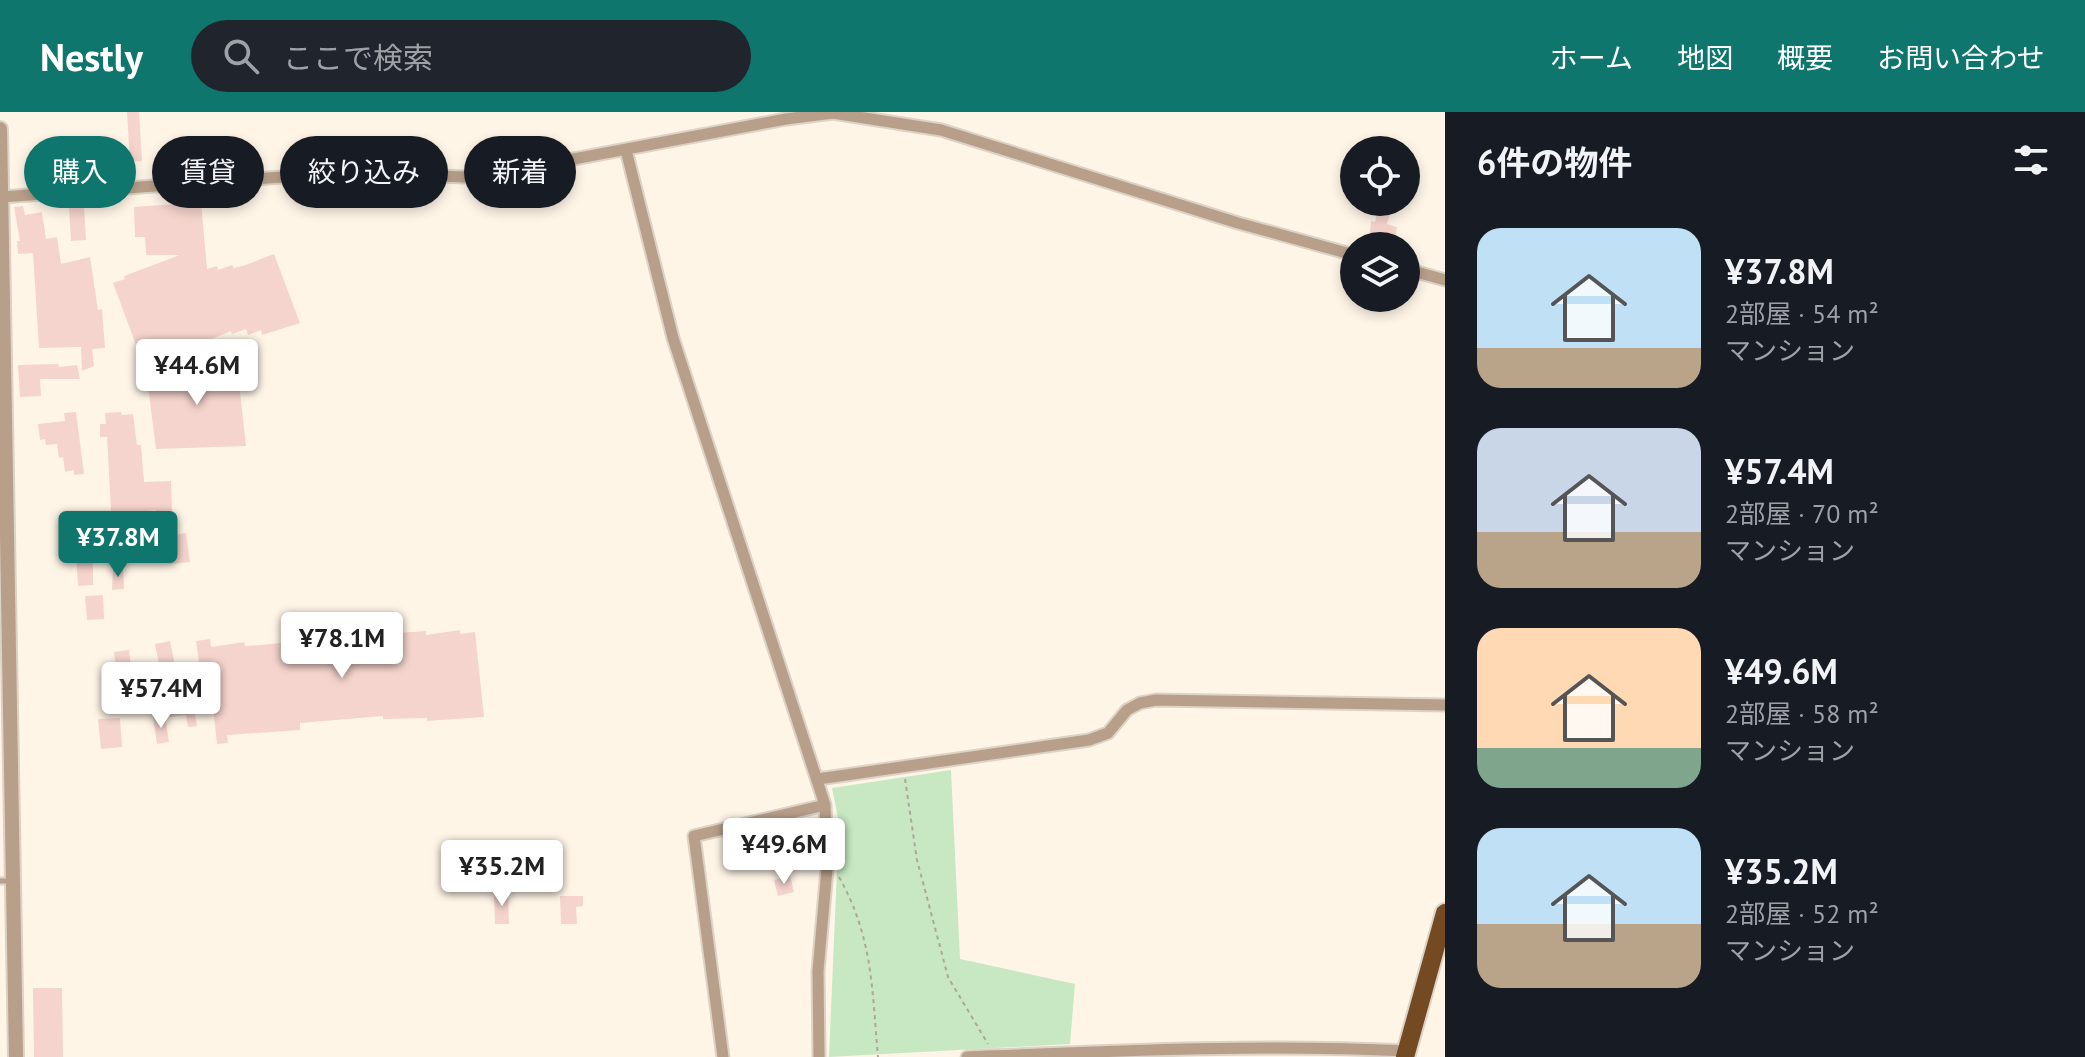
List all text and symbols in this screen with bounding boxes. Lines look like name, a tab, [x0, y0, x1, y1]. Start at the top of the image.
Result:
search box	[191, 20, 751, 92]
text: Nestly	[40, 32, 143, 81]
icon: search	[219, 34, 263, 78]
text: ここで検索	[283, 38, 433, 77]
text: ホーム	[1550, 39, 1633, 76]
text: 地図	[1677, 39, 1733, 76]
text: 概要	[1777, 39, 1833, 76]
text: お問い合わせ	[1877, 39, 2045, 76]
chip: 購入	[24, 136, 136, 208]
chip: 賃貸	[152, 136, 264, 208]
chip: 絞り込み	[280, 136, 448, 208]
chip: 新着	[464, 136, 576, 208]
map controls	[1340, 136, 1420, 312]
button: locate	[1340, 136, 1420, 216]
icon: filters	[2009, 138, 2053, 182]
text: 6件の物件	[1477, 140, 1632, 184]
button: layers	[1340, 232, 1420, 312]
text: ¥37.8M	[1725, 249, 1834, 293]
icon: home	[1541, 260, 1637, 356]
text: 2部屋 · 54 m²	[1725, 297, 1879, 330]
text: マンション	[1725, 334, 1855, 367]
pin: ¥44.6M	[132, 339, 262, 407]
text: ¥44.6M	[154, 348, 240, 381]
text: ¥57.4M	[1725, 449, 1834, 493]
icon: home	[1541, 460, 1637, 556]
text: 2部屋 · 70 m²	[1725, 497, 1879, 530]
pin: ¥37.8M	[53, 511, 183, 579]
text: ¥37.8M	[76, 520, 160, 553]
text: マンション	[1725, 534, 1855, 567]
pin: ¥78.1M	[277, 612, 407, 680]
text: ¥78.1M	[299, 621, 385, 654]
text: ¥49.6M	[1725, 649, 1838, 693]
icon: home	[1541, 660, 1637, 756]
pin: ¥57.4M	[96, 662, 226, 730]
text: ¥57.4M	[119, 671, 203, 704]
text: 2部屋 · 58 m²	[1725, 697, 1879, 730]
text: マンション	[1725, 734, 1855, 767]
pin: ¥49.6M	[719, 818, 849, 886]
text: ¥49.6M	[741, 827, 827, 860]
pin: ¥35.2M	[437, 840, 567, 908]
text: ¥35.2M	[459, 849, 545, 882]
text: ¥35.2M	[1725, 849, 1838, 893]
icon: home	[1541, 860, 1637, 956]
text: 2部屋 · 52 m²	[1725, 897, 1879, 930]
text: マンション	[1725, 934, 1855, 967]

